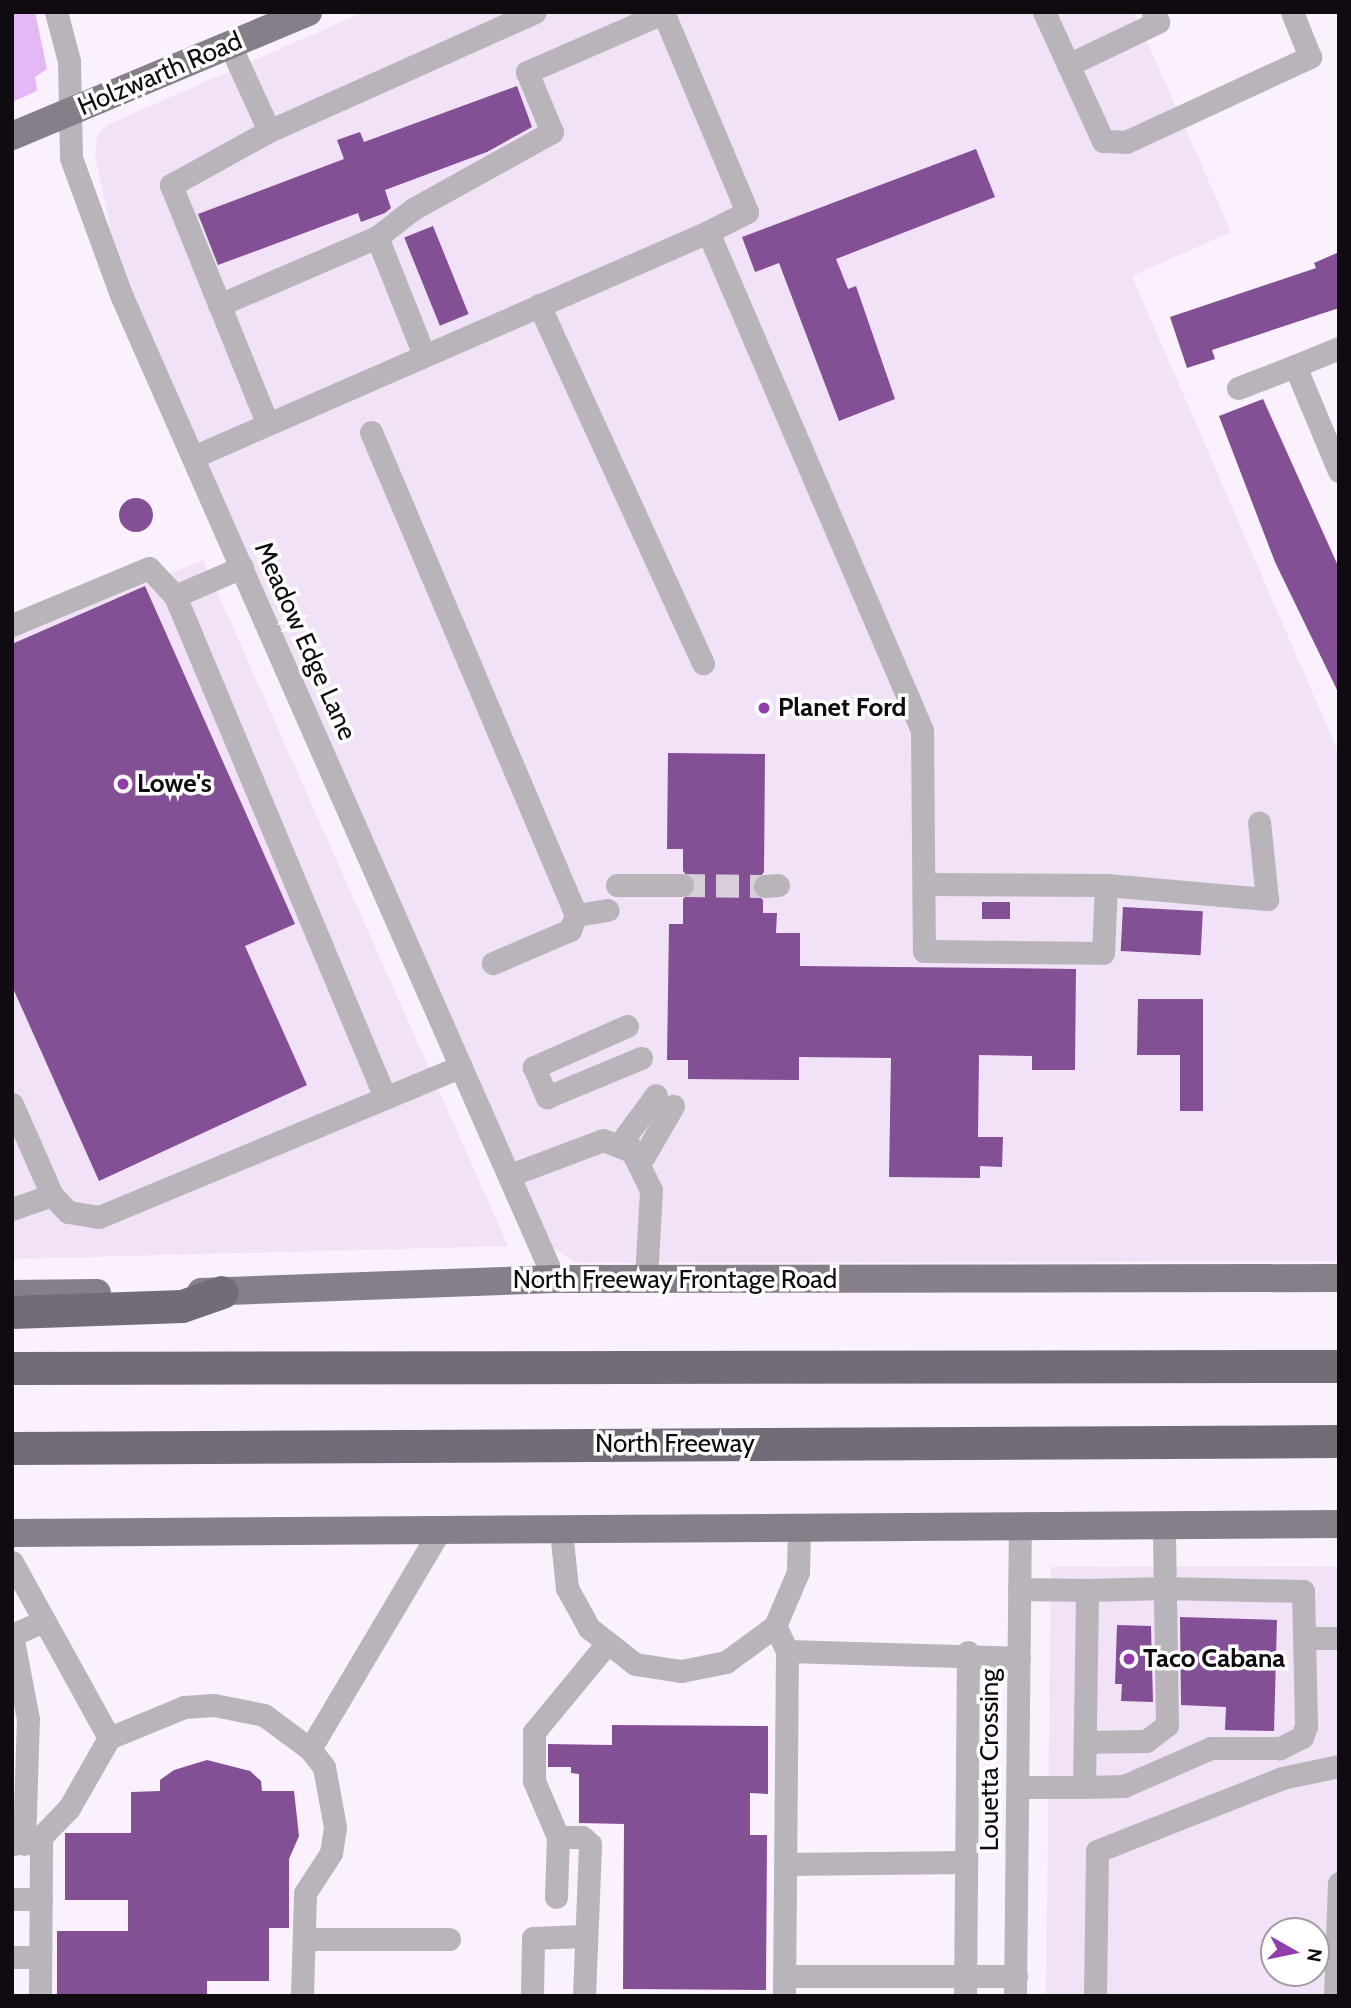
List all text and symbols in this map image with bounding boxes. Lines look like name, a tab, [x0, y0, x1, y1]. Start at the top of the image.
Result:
street label: Holzwarth Road	[73, 25, 247, 123]
street label: Meadow Edge Lane	[247, 537, 363, 745]
place label: Planet Ford	[778, 692, 906, 724]
marker: Planet Ford	[756, 700, 772, 716]
place label: Lowe's	[137, 768, 212, 800]
marker: Lowe's	[115, 776, 131, 792]
street label: North Freeway Frontage Road	[513, 1264, 837, 1296]
street label: North Freeway	[595, 1428, 755, 1460]
place label: Taco Cabana	[1143, 1643, 1285, 1675]
marker: Taco Cabana	[1121, 1651, 1137, 1667]
street label: Louetta Crossing	[974, 1669, 1006, 1851]
north arrow	[1260, 1917, 1330, 1987]
text: N	[1302, 1947, 1327, 1963]

